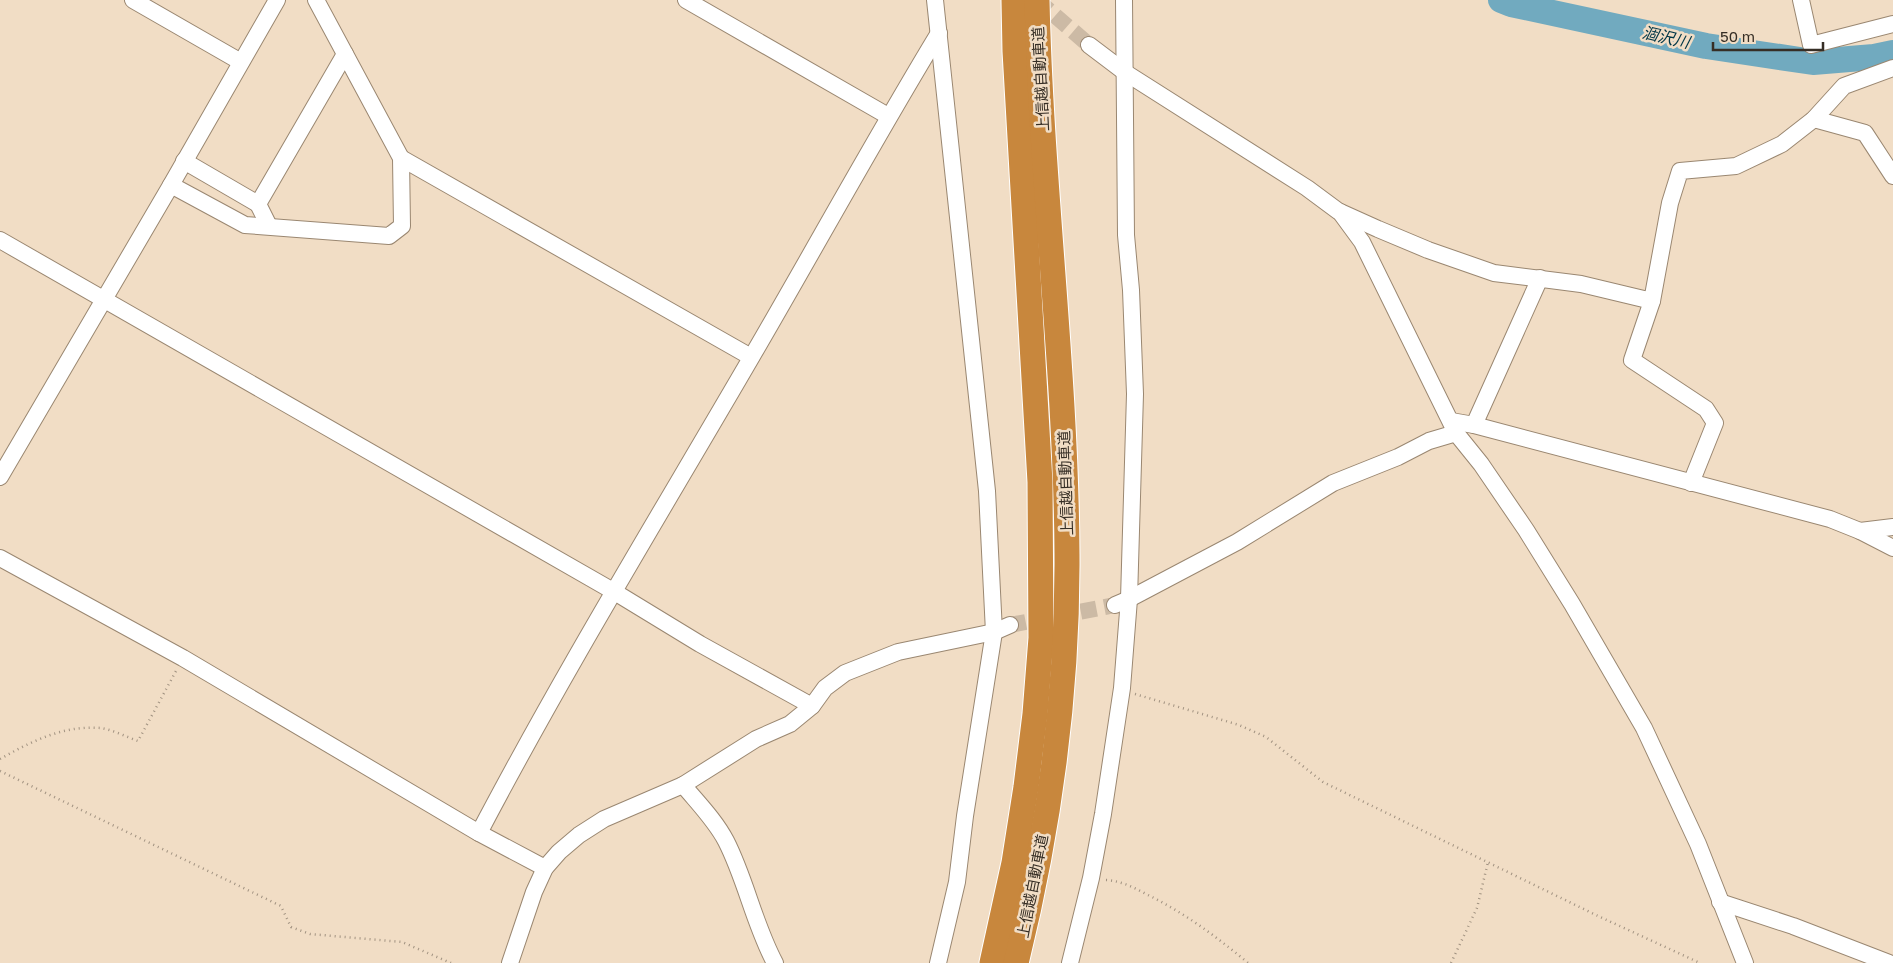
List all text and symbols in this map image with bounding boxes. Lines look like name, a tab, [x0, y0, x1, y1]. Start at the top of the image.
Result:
scale bar	[1713, 20, 1823, 52]
water label: 涸沢川	[1640, 22, 1694, 53]
street label: 上信越自動車道	[1028, 26, 1052, 132]
text: 50 m	[1720, 27, 1755, 45]
street label: 上信越自動車道	[1054, 430, 1076, 536]
street label: 上信越自動車道	[1013, 833, 1051, 939]

